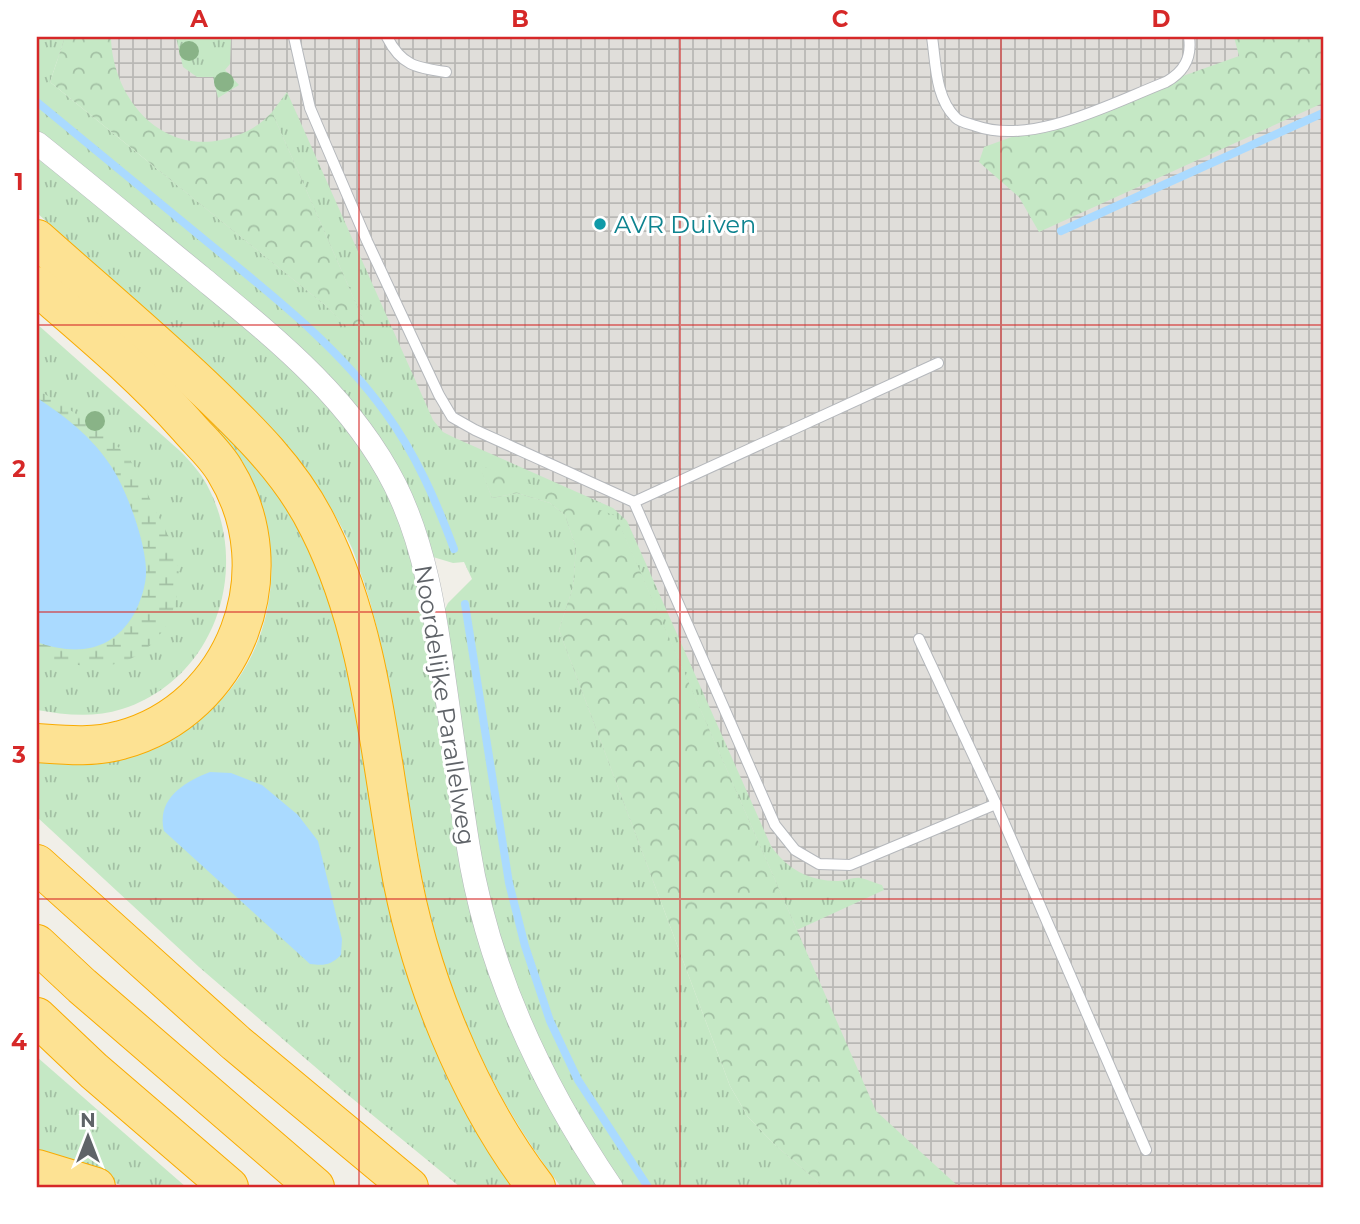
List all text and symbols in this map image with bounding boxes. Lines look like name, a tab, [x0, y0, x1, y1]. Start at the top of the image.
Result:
text: A	[189, 5, 208, 33]
text: B	[511, 5, 529, 33]
text: C	[832, 5, 849, 33]
text: D	[1152, 5, 1171, 33]
text: 1	[14, 168, 24, 196]
place label: AVR Duiven	[614, 210, 756, 239]
marker: AVR Duiven	[592, 216, 608, 232]
text: 2	[12, 455, 26, 483]
street label: Noordelijke Parallelweg	[409, 563, 481, 847]
text: 3	[11, 741, 26, 769]
text: 4	[11, 1028, 27, 1056]
north arrow	[52, 1102, 122, 1172]
text: N	[80, 1109, 96, 1132]

